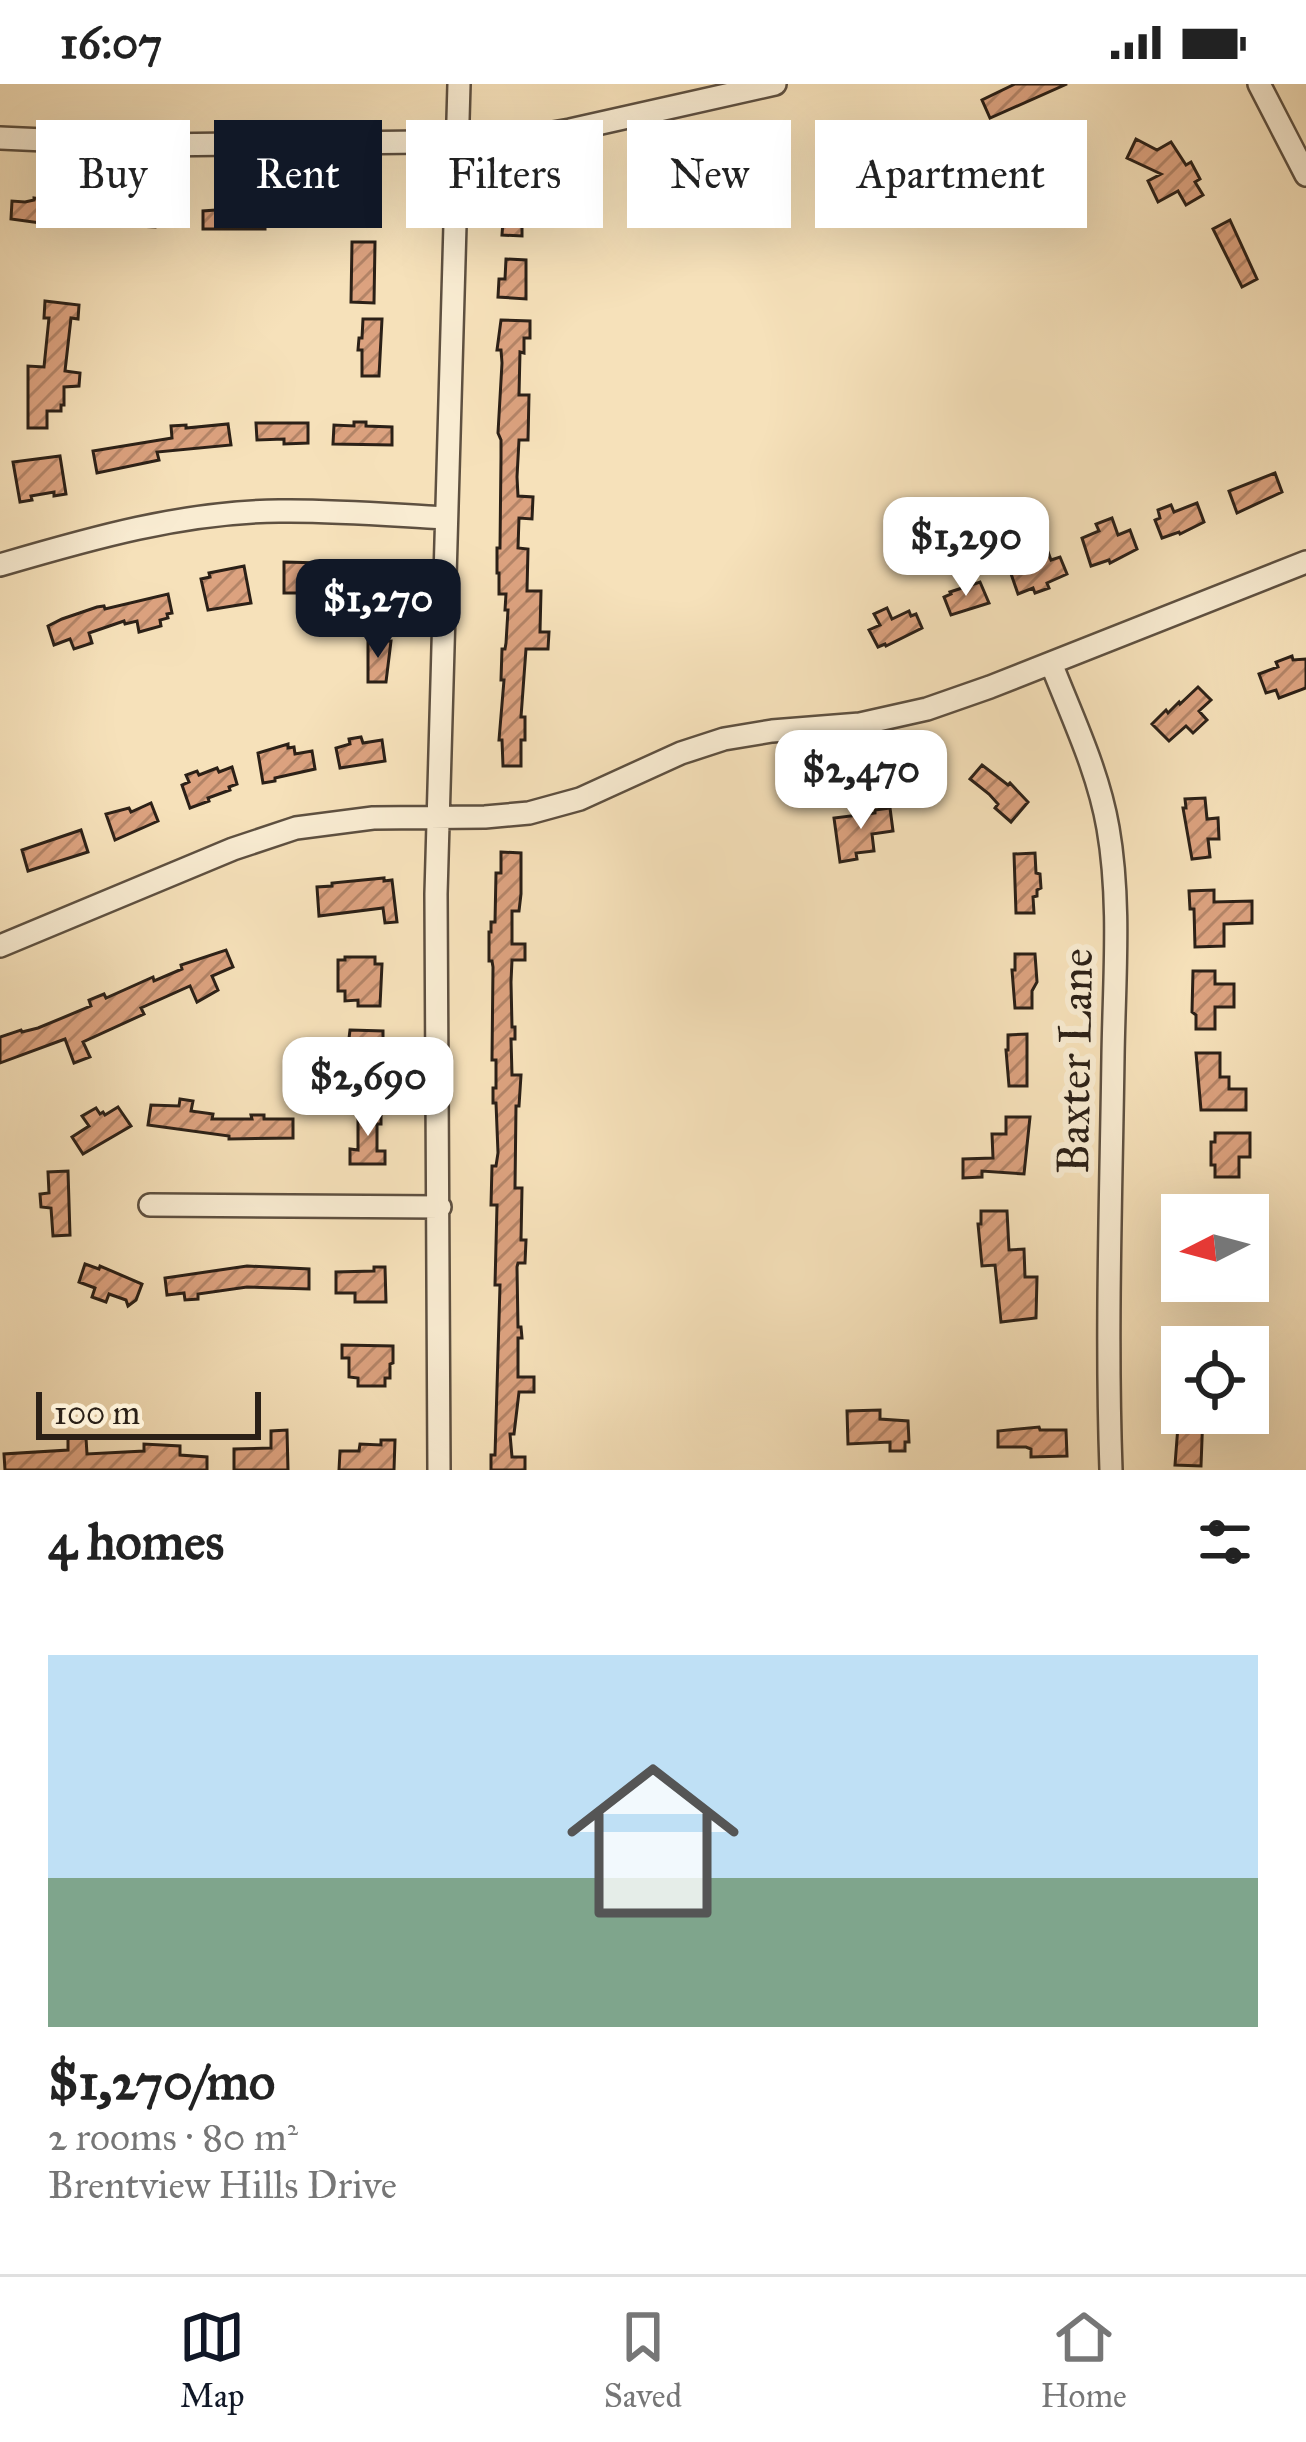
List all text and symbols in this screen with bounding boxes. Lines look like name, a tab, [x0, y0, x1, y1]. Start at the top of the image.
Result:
text: 16:07	[60, 15, 162, 70]
chip: Buy	[36, 120, 190, 228]
chip: Rent	[214, 120, 382, 228]
chip: Filters	[406, 120, 603, 228]
chip: New	[627, 120, 791, 228]
chip: Apartment	[815, 120, 1087, 228]
pin: $1,290	[868, 497, 1064, 599]
text: $1,290	[910, 512, 1022, 560]
pin: $1,270	[280, 559, 476, 661]
text: $1,270	[323, 574, 433, 622]
pin: $2,470	[763, 730, 959, 832]
text: $2,470	[802, 745, 920, 793]
street label: Baxter Lane	[1045, 948, 1104, 1174]
pin: $2,690	[270, 1037, 466, 1139]
text: $2,690	[309, 1052, 427, 1100]
north arrow	[1161, 1194, 1269, 1302]
map controls	[1161, 1194, 1269, 1434]
button: locate	[1161, 1326, 1269, 1434]
scale bar	[36, 1386, 261, 1439]
text: 100 m	[54, 1393, 140, 1433]
icon: filters	[1192, 1509, 1258, 1575]
text: 4 homes	[48, 1511, 224, 1573]
icon: home	[545, 1733, 761, 1949]
text: $1,270/mo	[48, 2051, 275, 2113]
text: 2 rooms · 80 m²	[48, 2113, 298, 2161]
text: Brentview Hills Drive	[48, 2161, 397, 2209]
tab: Map	[179, 2304, 245, 2416]
tab: Saved	[604, 2304, 682, 2416]
tab: Home	[1040, 2304, 1127, 2416]

